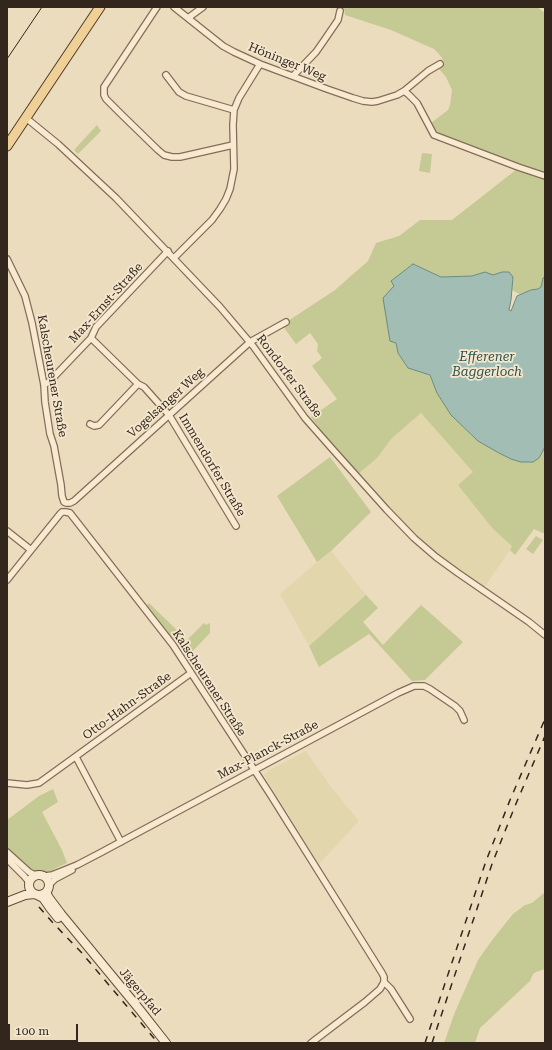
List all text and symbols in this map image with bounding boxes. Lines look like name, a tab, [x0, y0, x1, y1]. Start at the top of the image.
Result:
street label: Höninger Weg	[246, 40, 328, 84]
street label: Max-Ernst-Straße	[66, 260, 146, 346]
street label: Kalscheurener Straße	[34, 314, 70, 438]
street label: Rondorfer Straße	[253, 332, 325, 420]
water label: Efferener Baggerloch	[452, 349, 522, 380]
street label: Vogelsanger Weg	[125, 365, 207, 441]
street label: Immendorfer Straße	[176, 411, 248, 519]
street label: Kalscheurener Straße	[169, 627, 249, 739]
street label: Otto-Hahn-Straße	[80, 669, 174, 743]
street label: Max-Planck-Straße	[215, 717, 321, 783]
street label: Jägerpfad	[116, 965, 164, 1019]
scale bar	[10, 1016, 80, 1042]
text: 100 m	[15, 1024, 49, 1038]

